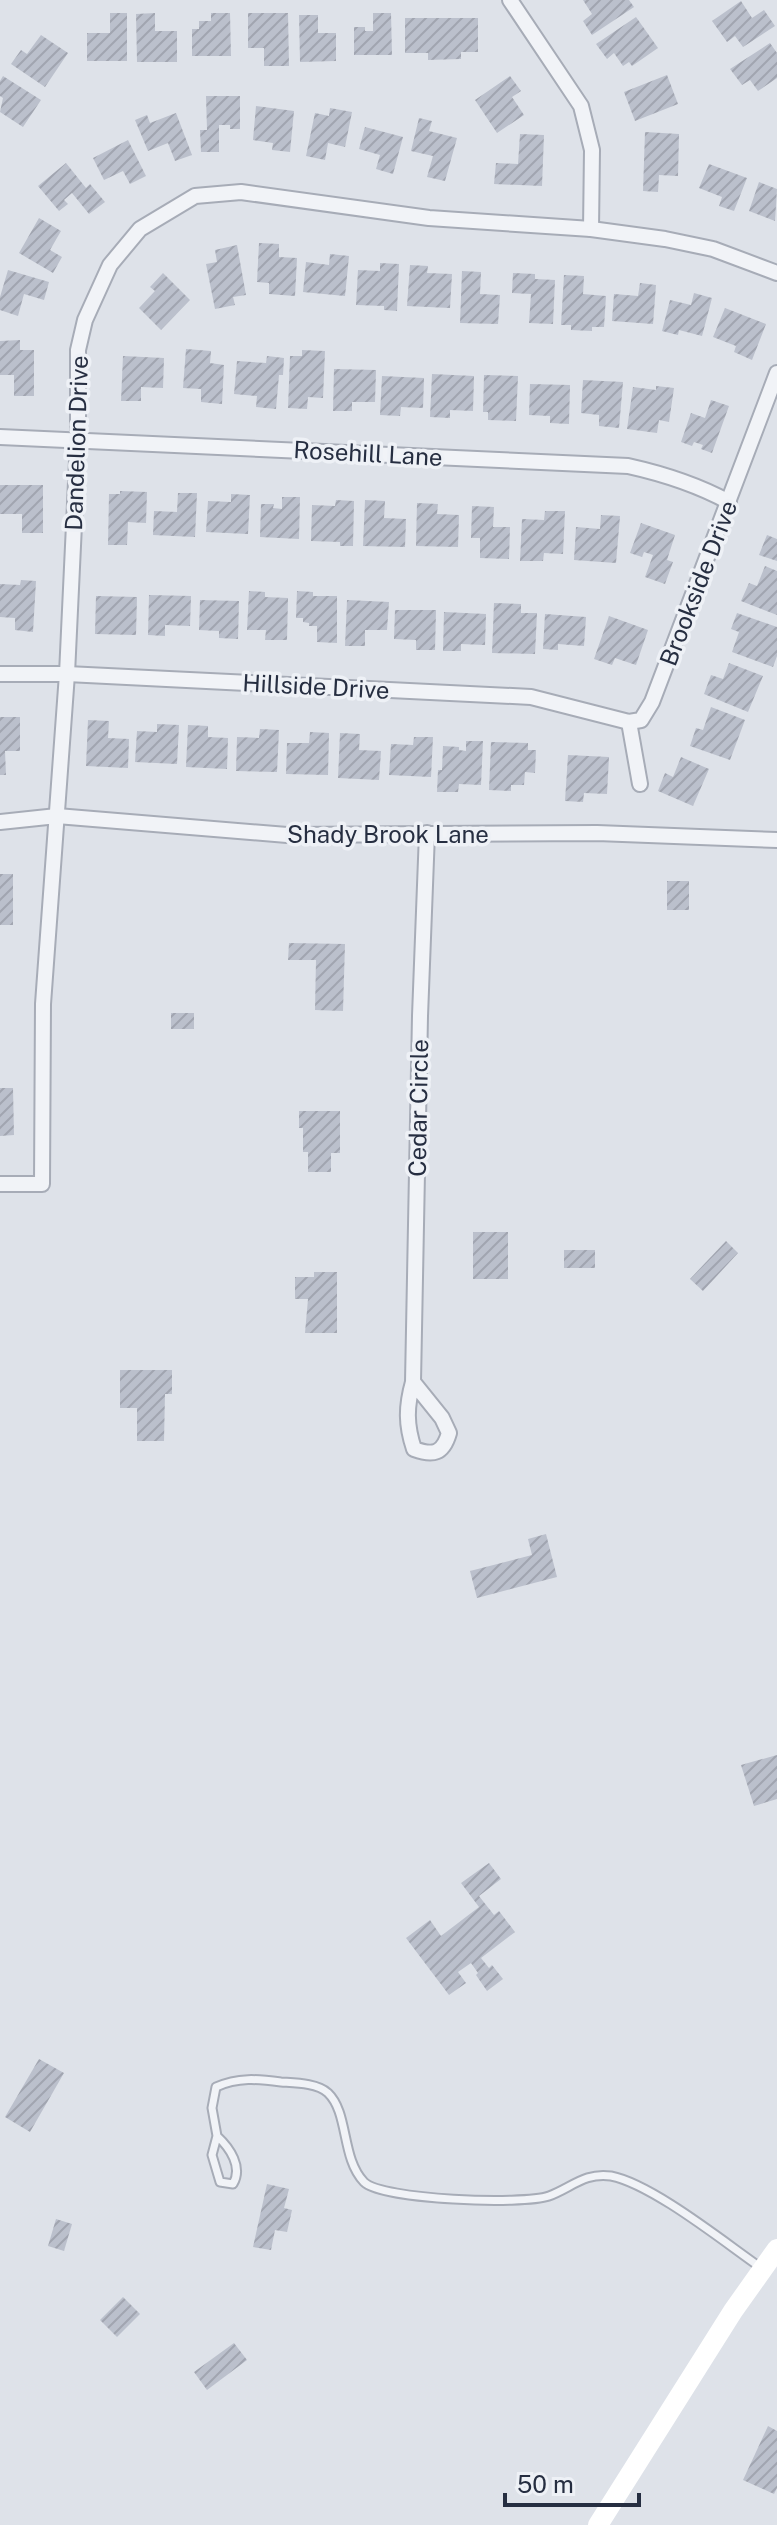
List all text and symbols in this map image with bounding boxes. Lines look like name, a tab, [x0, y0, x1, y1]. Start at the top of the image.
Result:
street label: Dandelion Drive	[59, 355, 93, 531]
street label: Rosehill Lane	[293, 435, 443, 471]
street label: Brookside Drive	[654, 496, 742, 670]
street label: Hillside Drive	[242, 668, 390, 704]
street label: Shady Brook Lane	[287, 820, 489, 848]
street label: Cedar Circle	[403, 1039, 433, 1177]
scale bar	[505, 2457, 639, 2507]
text: 50 m	[517, 2470, 574, 2498]

